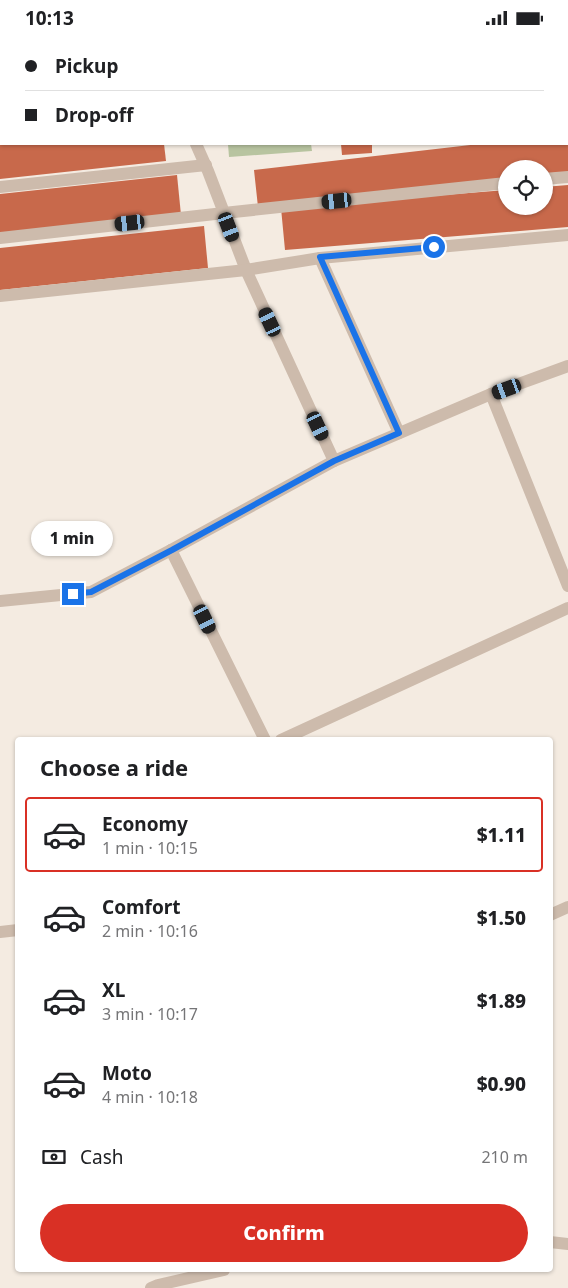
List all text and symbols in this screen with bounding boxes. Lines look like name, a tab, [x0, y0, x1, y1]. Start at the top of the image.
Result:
text: 10:13	[25, 5, 74, 31]
text: Pickup	[55, 53, 118, 79]
text: Drop-off	[55, 102, 134, 128]
map controls	[498, 160, 553, 215]
button: locate	[498, 160, 553, 215]
car	[321, 192, 352, 210]
car	[216, 210, 241, 244]
car	[114, 214, 145, 232]
route start	[423, 236, 445, 258]
car	[256, 305, 283, 339]
car	[490, 377, 523, 401]
car	[304, 409, 331, 443]
callout: 1 min	[32, 521, 114, 557]
text: 1 min	[50, 527, 94, 549]
route end	[62, 583, 84, 605]
car	[191, 602, 218, 636]
text: Choose a ride	[40, 752, 188, 782]
text: Economy	[102, 811, 188, 837]
icon: car	[42, 812, 87, 857]
text: $1.11	[477, 822, 526, 848]
text: 1 min · 10:15	[102, 837, 198, 859]
text: Comfort	[102, 894, 181, 920]
icon: car	[42, 895, 87, 940]
text: $1.50	[477, 905, 526, 931]
text: 2 min · 10:16	[102, 920, 198, 942]
text: XL	[102, 977, 125, 1003]
icon: car	[42, 978, 87, 1023]
text: $1.89	[477, 988, 526, 1014]
text: 3 min · 10:17	[102, 1003, 198, 1025]
text: Moto	[102, 1060, 152, 1086]
icon: car	[42, 1061, 87, 1106]
text: $0.90	[477, 1071, 526, 1097]
text: 4 min · 10:18	[102, 1086, 198, 1108]
icon: cash	[40, 1143, 68, 1171]
text: Cash	[80, 1144, 124, 1170]
text: 210 m	[481, 1146, 528, 1168]
button: Confirm	[40, 1204, 528, 1262]

